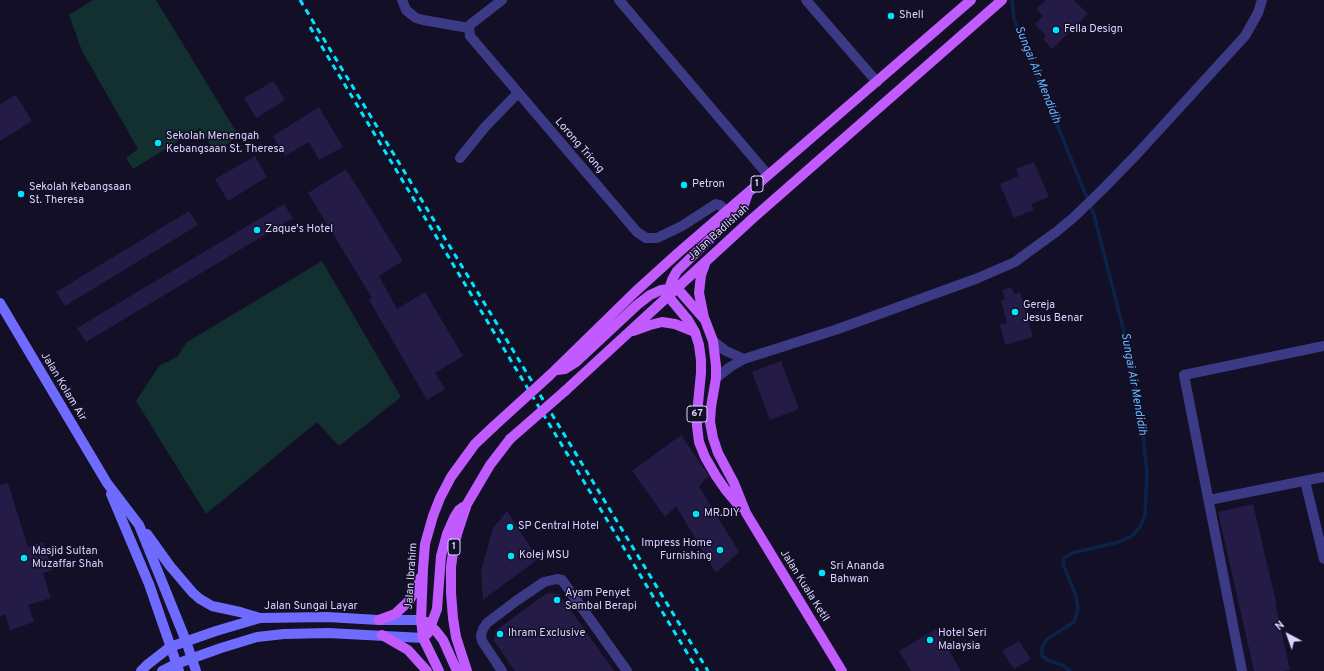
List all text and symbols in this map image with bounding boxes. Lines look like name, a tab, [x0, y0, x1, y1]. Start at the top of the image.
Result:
place label: Shell	[899, 9, 924, 23]
marker: Shell	[886, 11, 896, 21]
place label: Fella Design	[1064, 23, 1123, 37]
water label: Sungai Air Mendidih	[1011, 24, 1063, 126]
marker: Fella Design	[1051, 25, 1061, 35]
street label: Lorong Triong	[552, 116, 606, 176]
place label: Sekolah Menengah Kebangsaan St. Theresa	[166, 130, 284, 156]
marker: Sekolah Menengah Kebangsaan St. Theresa	[153, 138, 163, 148]
road number: 1	[751, 176, 763, 192]
place label: Petron	[692, 178, 725, 192]
marker: Petron	[679, 180, 689, 190]
place label: Sekolah Kebangsaan St. Theresa	[29, 181, 131, 207]
marker: Sekolah Kebangsaan St. Theresa	[16, 189, 26, 199]
street label: Jalan Badlishah	[686, 202, 752, 264]
place label: Zaque's Hotel	[265, 223, 333, 237]
marker: Zaque's Hotel	[252, 225, 262, 235]
place label: Gereja Jesus Benar	[1023, 299, 1084, 325]
marker: Gereja Jesus Benar	[1010, 307, 1020, 317]
water label: Sungai Air Mendidih	[1117, 332, 1149, 436]
street label: Jalan Kolam Air	[37, 350, 89, 424]
road number: 67	[687, 406, 707, 422]
place label: MR.DIY	[704, 507, 740, 521]
marker: MR.DIY	[691, 509, 701, 519]
place label: SP Central Hotel	[518, 520, 599, 534]
marker: SP Central Hotel	[505, 522, 515, 532]
place label: Impress Home Furnishing	[641, 537, 712, 563]
road number: 1	[448, 539, 460, 555]
street label: Jalan Ibrahim	[403, 542, 421, 610]
place label: Masjid Sultan Muzaffar Shah	[32, 545, 103, 571]
marker: Impress Home Furnishing	[715, 545, 725, 555]
street label: Jalan Kuala Ketil	[777, 548, 831, 624]
place label: Kolej MSU	[519, 549, 569, 563]
marker: Kolej MSU	[506, 551, 516, 561]
marker: Masjid Sultan Muzaffar Shah	[19, 553, 29, 563]
place label: Sri Ananda Bahwan	[830, 560, 884, 586]
marker: Sri Ananda Bahwan	[817, 568, 827, 578]
place label: Ayam Penyet Sambal Berapi	[565, 587, 637, 613]
marker: Ayam Penyet Sambal Berapi	[552, 595, 562, 605]
street label: Jalan Sungai Layar	[264, 600, 358, 614]
north arrow	[1268, 615, 1308, 655]
text: N	[1273, 618, 1288, 634]
place label: Ihram Exclusive	[508, 627, 585, 641]
place label: Hotel Seri Malaysia	[938, 627, 987, 653]
marker: Ihram Exclusive	[495, 629, 505, 639]
marker: Hotel Seri Malaysia	[925, 635, 935, 645]

